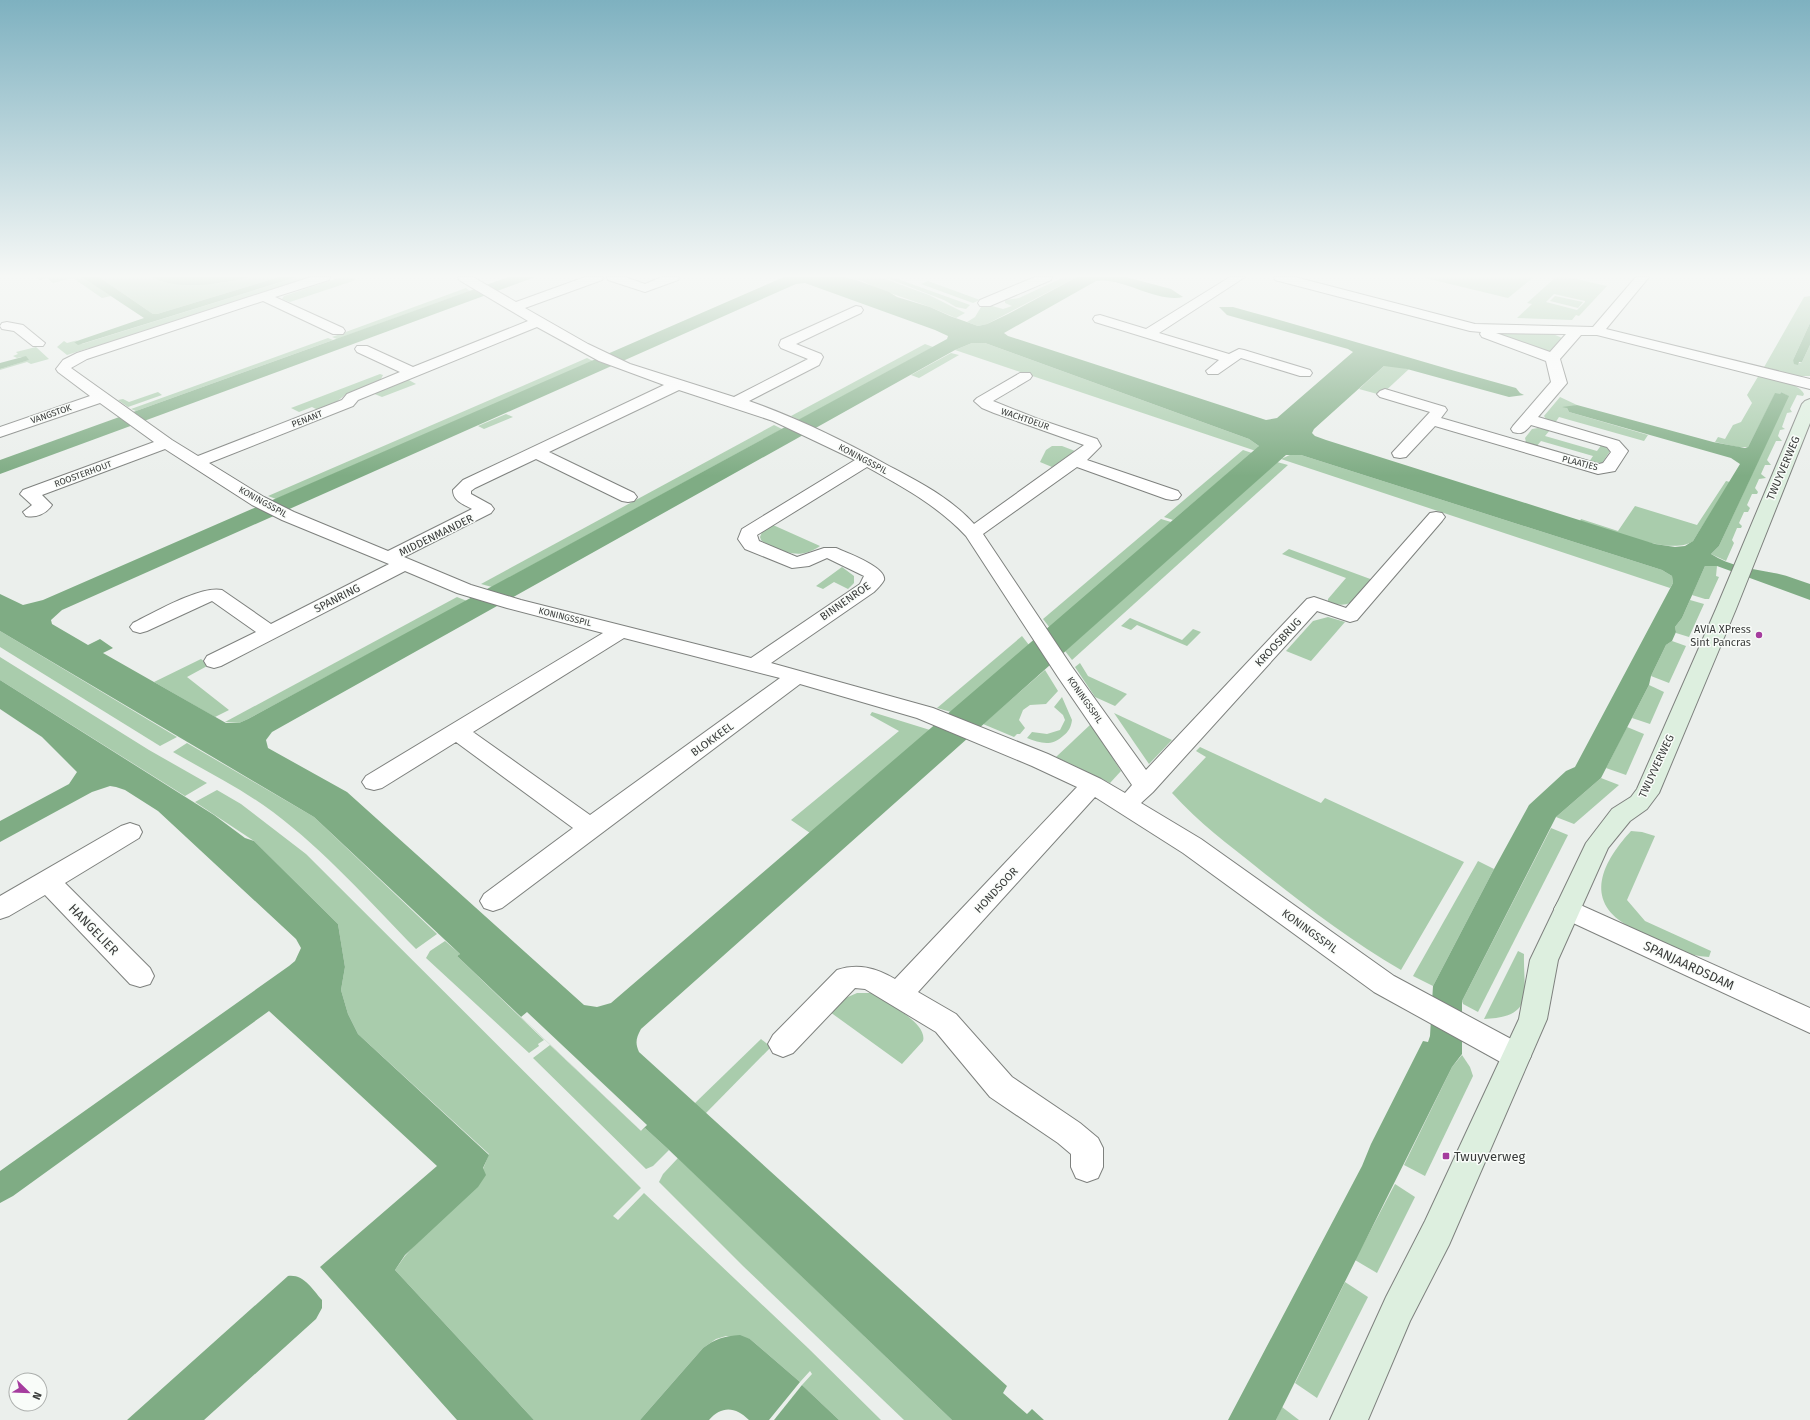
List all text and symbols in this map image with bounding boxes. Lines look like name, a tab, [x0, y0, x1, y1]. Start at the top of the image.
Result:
street label: VANGSTOK	[29, 402, 73, 426]
street label: WACHTDEUR	[1000, 406, 1051, 432]
street label: PENANT	[290, 408, 324, 429]
street label: TWUYVERWEG	[1764, 434, 1803, 502]
street label: KONINGSSPIL	[837, 442, 890, 476]
street label: PLAATJES	[1561, 454, 1599, 472]
street label: ROOSTERHOUT	[53, 459, 113, 489]
street label: KONINGSSPIL	[237, 485, 290, 520]
street label: MIDDENMANDER	[397, 512, 476, 559]
street label: BINNENROE	[818, 579, 873, 623]
street label: SPANRING	[312, 581, 362, 616]
street label: KONINGSSPIL	[538, 606, 593, 629]
street label: KROOSBRUG	[1253, 615, 1304, 669]
place label: AVIA XPress Sint Pancras	[1690, 623, 1751, 649]
marker: AVIA XPress Sint Pancras	[1754, 630, 1764, 640]
street label: KONINGSSPIL	[1065, 675, 1105, 725]
street label: BLOKKEEL	[688, 719, 737, 759]
street label: TWUYVERWEG	[1636, 732, 1677, 800]
street label: HONDSOOR	[972, 865, 1021, 916]
street label: HANGELIER	[66, 901, 122, 958]
street label: KONINGSSPIL	[1279, 907, 1341, 956]
street label: SPANJAARDSDAM	[1641, 938, 1736, 993]
place label: Twuyverweg	[1454, 1149, 1525, 1164]
marker: Twuyverweg	[1441, 1151, 1451, 1161]
north arrow	[8, 1372, 48, 1412]
text: N	[29, 1390, 44, 1402]

